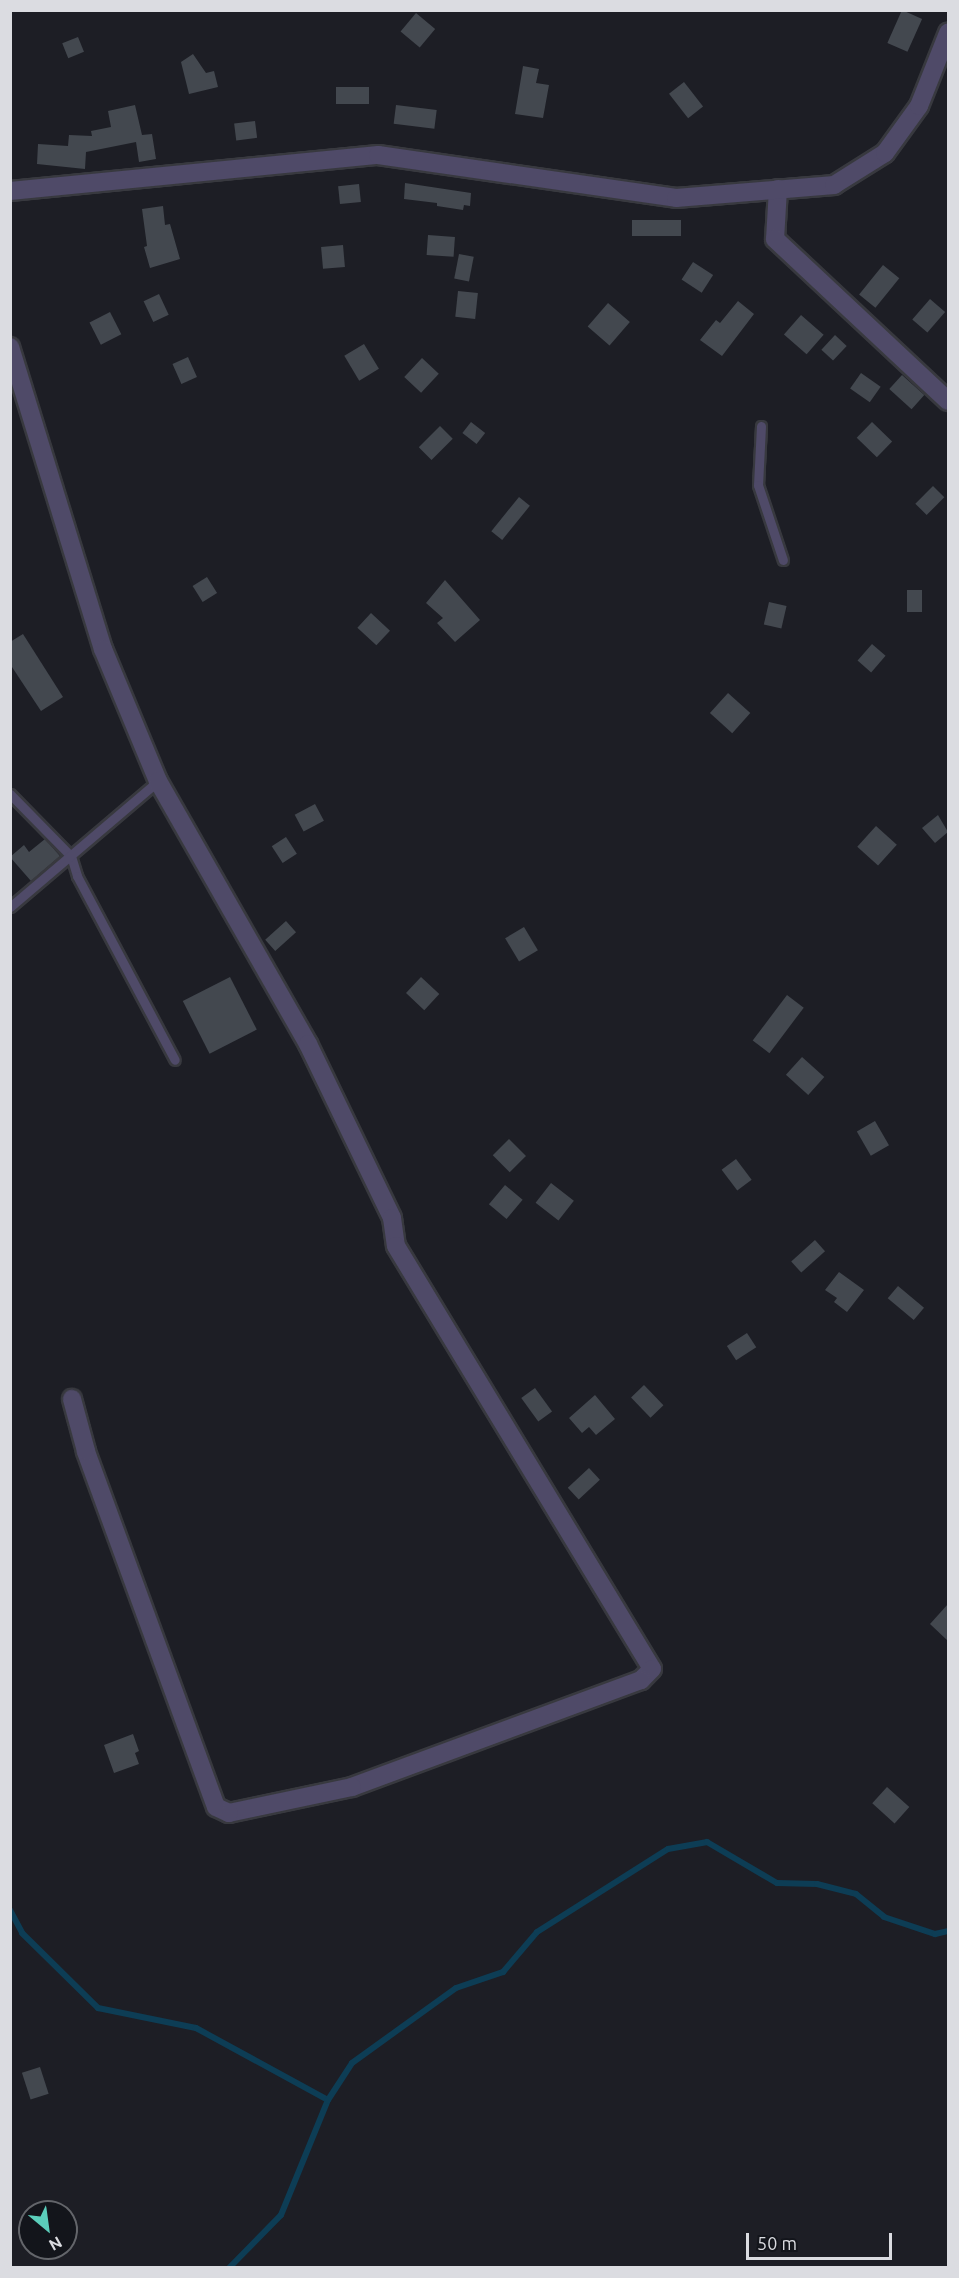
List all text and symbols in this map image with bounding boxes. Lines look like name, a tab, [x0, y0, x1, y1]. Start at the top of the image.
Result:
north arrow	[18, 2200, 78, 2260]
scale bar	[749, 2221, 894, 2259]
text: N	[46, 2233, 65, 2255]
text: 50 m	[757, 2233, 797, 2253]

